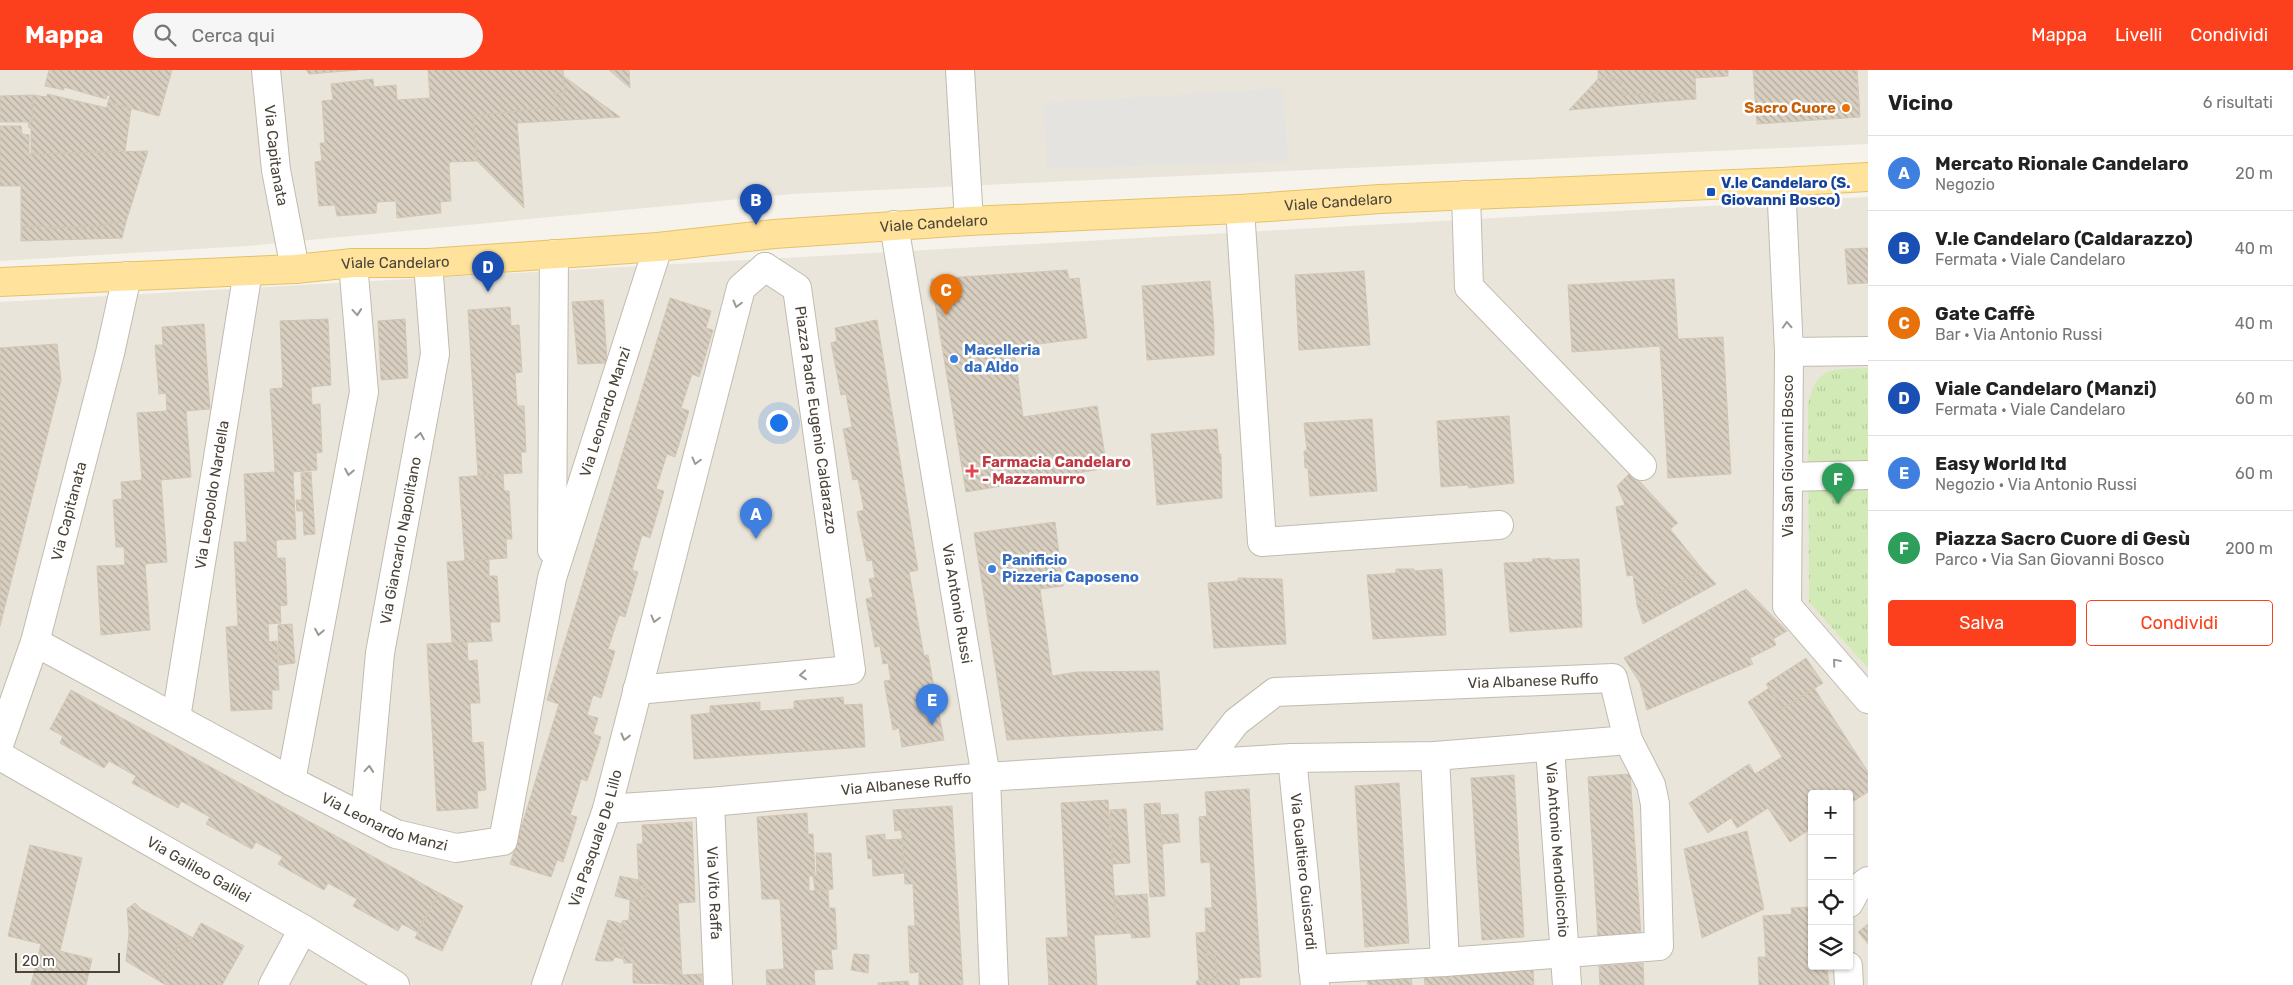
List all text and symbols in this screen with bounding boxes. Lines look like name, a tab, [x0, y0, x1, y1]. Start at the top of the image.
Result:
search box	[133, 13, 483, 58]
text: Mappa	[25, 21, 103, 49]
icon: search	[151, 21, 179, 49]
text: Cerca qui	[191, 24, 275, 47]
text: Mappa	[2031, 24, 2087, 46]
text: Livelli	[2115, 24, 2162, 46]
text: Condividi	[2190, 24, 2268, 46]
text: Vicino	[1888, 90, 1953, 115]
text: 6 risultati	[2203, 93, 2273, 112]
place label: Sacro Cuore	[1744, 99, 1836, 117]
marker: Sacro Cuore	[1840, 102, 1852, 114]
street label: Via Capitanata	[261, 104, 292, 207]
text: Mercato Rionale Candelaro	[1935, 152, 2189, 175]
text: A	[1898, 164, 1910, 183]
text: 20 m	[2235, 164, 2273, 183]
place label: V.le Candelaro (S. Giovanni Bosco)	[1721, 174, 1851, 209]
text: Negozio	[1935, 175, 1995, 194]
pin: B	[740, 184, 772, 225]
marker: V.le Candelaro (S. Giovanni Bosco)	[1705, 186, 1717, 198]
street label: Viale Candelaro	[1284, 189, 1393, 215]
street label: Viale Candelaro	[879, 211, 988, 236]
text: V.le Candelaro (Caldarazzo)	[1935, 227, 2193, 250]
text: B	[1898, 239, 1910, 258]
text: 40 m	[2235, 239, 2273, 258]
text: Fermata · Viale Candelaro	[1935, 250, 2125, 269]
pin: D	[472, 251, 504, 292]
street label: Viale Candelaro	[340, 253, 450, 273]
pin: C	[930, 274, 962, 315]
one-way arrow	[732, 300, 743, 309]
text: Gate Caffè	[1935, 302, 2035, 325]
street label: Piazza Padre Eugenio Caldarazzo	[791, 305, 841, 535]
one-way arrow	[351, 308, 362, 316]
text: C	[1898, 314, 1910, 333]
text: 40 m	[2235, 314, 2273, 333]
one-way arrow	[1782, 321, 1793, 329]
text: Bar · Via Antonio Russi	[1935, 325, 2102, 344]
place label: Macelleria da Aldo	[964, 341, 1041, 376]
street label: Via Leonardo Manzi	[576, 345, 634, 479]
marker: Macelleria da Aldo	[948, 353, 960, 365]
street label: Via San Giovanni Bosco	[1779, 375, 1797, 537]
text: Viale Candelaro (Manzi)	[1935, 377, 2156, 400]
text: D	[1898, 389, 1910, 408]
text: 60 m	[2235, 389, 2273, 408]
text: Fermata · Viale Candelaro	[1935, 400, 2125, 419]
your location	[766, 410, 792, 436]
street label: Via Leopoldo Nardella	[191, 419, 233, 571]
one-way arrow	[415, 432, 425, 440]
text: Easy World ltd	[1935, 452, 2067, 475]
place label: Farmacia Candelaro - Mazzamurro	[982, 453, 1131, 488]
street label: Via Giancarlo Napolitano	[376, 455, 425, 626]
one-way arrow	[691, 457, 702, 466]
street label: Via Capitanata	[47, 460, 90, 563]
pin: F	[1822, 463, 1854, 504]
text: E	[1899, 464, 1909, 483]
text: 60 m	[2235, 464, 2273, 483]
marker: Farmacia Candelaro - Mazzamurro	[966, 465, 978, 477]
one-way arrow	[345, 468, 355, 477]
text: Negozio · Via Antonio Russi	[1935, 475, 2137, 494]
pin: A	[740, 498, 772, 539]
text: Piazza Sacro Cuore di Gesù	[1935, 527, 2190, 550]
text: F	[1899, 539, 1909, 558]
text: 200 m	[2225, 539, 2273, 558]
street label: Via Antonio Russi	[938, 542, 976, 665]
text: Parco · Via San Giovanni Bosco	[1935, 550, 2164, 569]
place label: Panificio Pizzeria Caposeno	[1002, 551, 1139, 586]
marker: Panificio Pizzeria Caposeno	[986, 563, 998, 575]
button: Salva	[1888, 600, 2076, 646]
button: Condividi	[2086, 600, 2273, 646]
one-way arrow	[650, 614, 661, 623]
one-way arrow	[315, 628, 325, 636]
one-way arrow	[1833, 658, 1842, 667]
one-way arrow	[798, 669, 806, 680]
street label: Via Albanese Ruffo	[1467, 670, 1599, 692]
pin: E	[916, 684, 948, 725]
one-way arrow	[620, 733, 631, 742]
street label: Via Antonio Mendolicchio	[1542, 761, 1573, 938]
one-way arrow	[363, 765, 374, 773]
street label: Via Pasquale De Lillo	[565, 768, 626, 909]
street label: Via Albanese Ruffo	[840, 769, 972, 799]
street label: Via Leonardo Manzi	[318, 789, 449, 855]
map controls	[1808, 790, 1853, 970]
button: +	[1808, 790, 1853, 835]
street label: Via Gualtiero Guiscardi	[1287, 792, 1320, 951]
street label: Via Galileo Galilei	[144, 833, 254, 906]
button: −	[1808, 835, 1853, 880]
street label: Via Vito Raffa	[703, 846, 725, 940]
button: locate	[1808, 880, 1853, 925]
button: layers	[1808, 925, 1853, 970]
scale bar	[15, 950, 120, 973]
text: 20 m	[22, 953, 55, 970]

